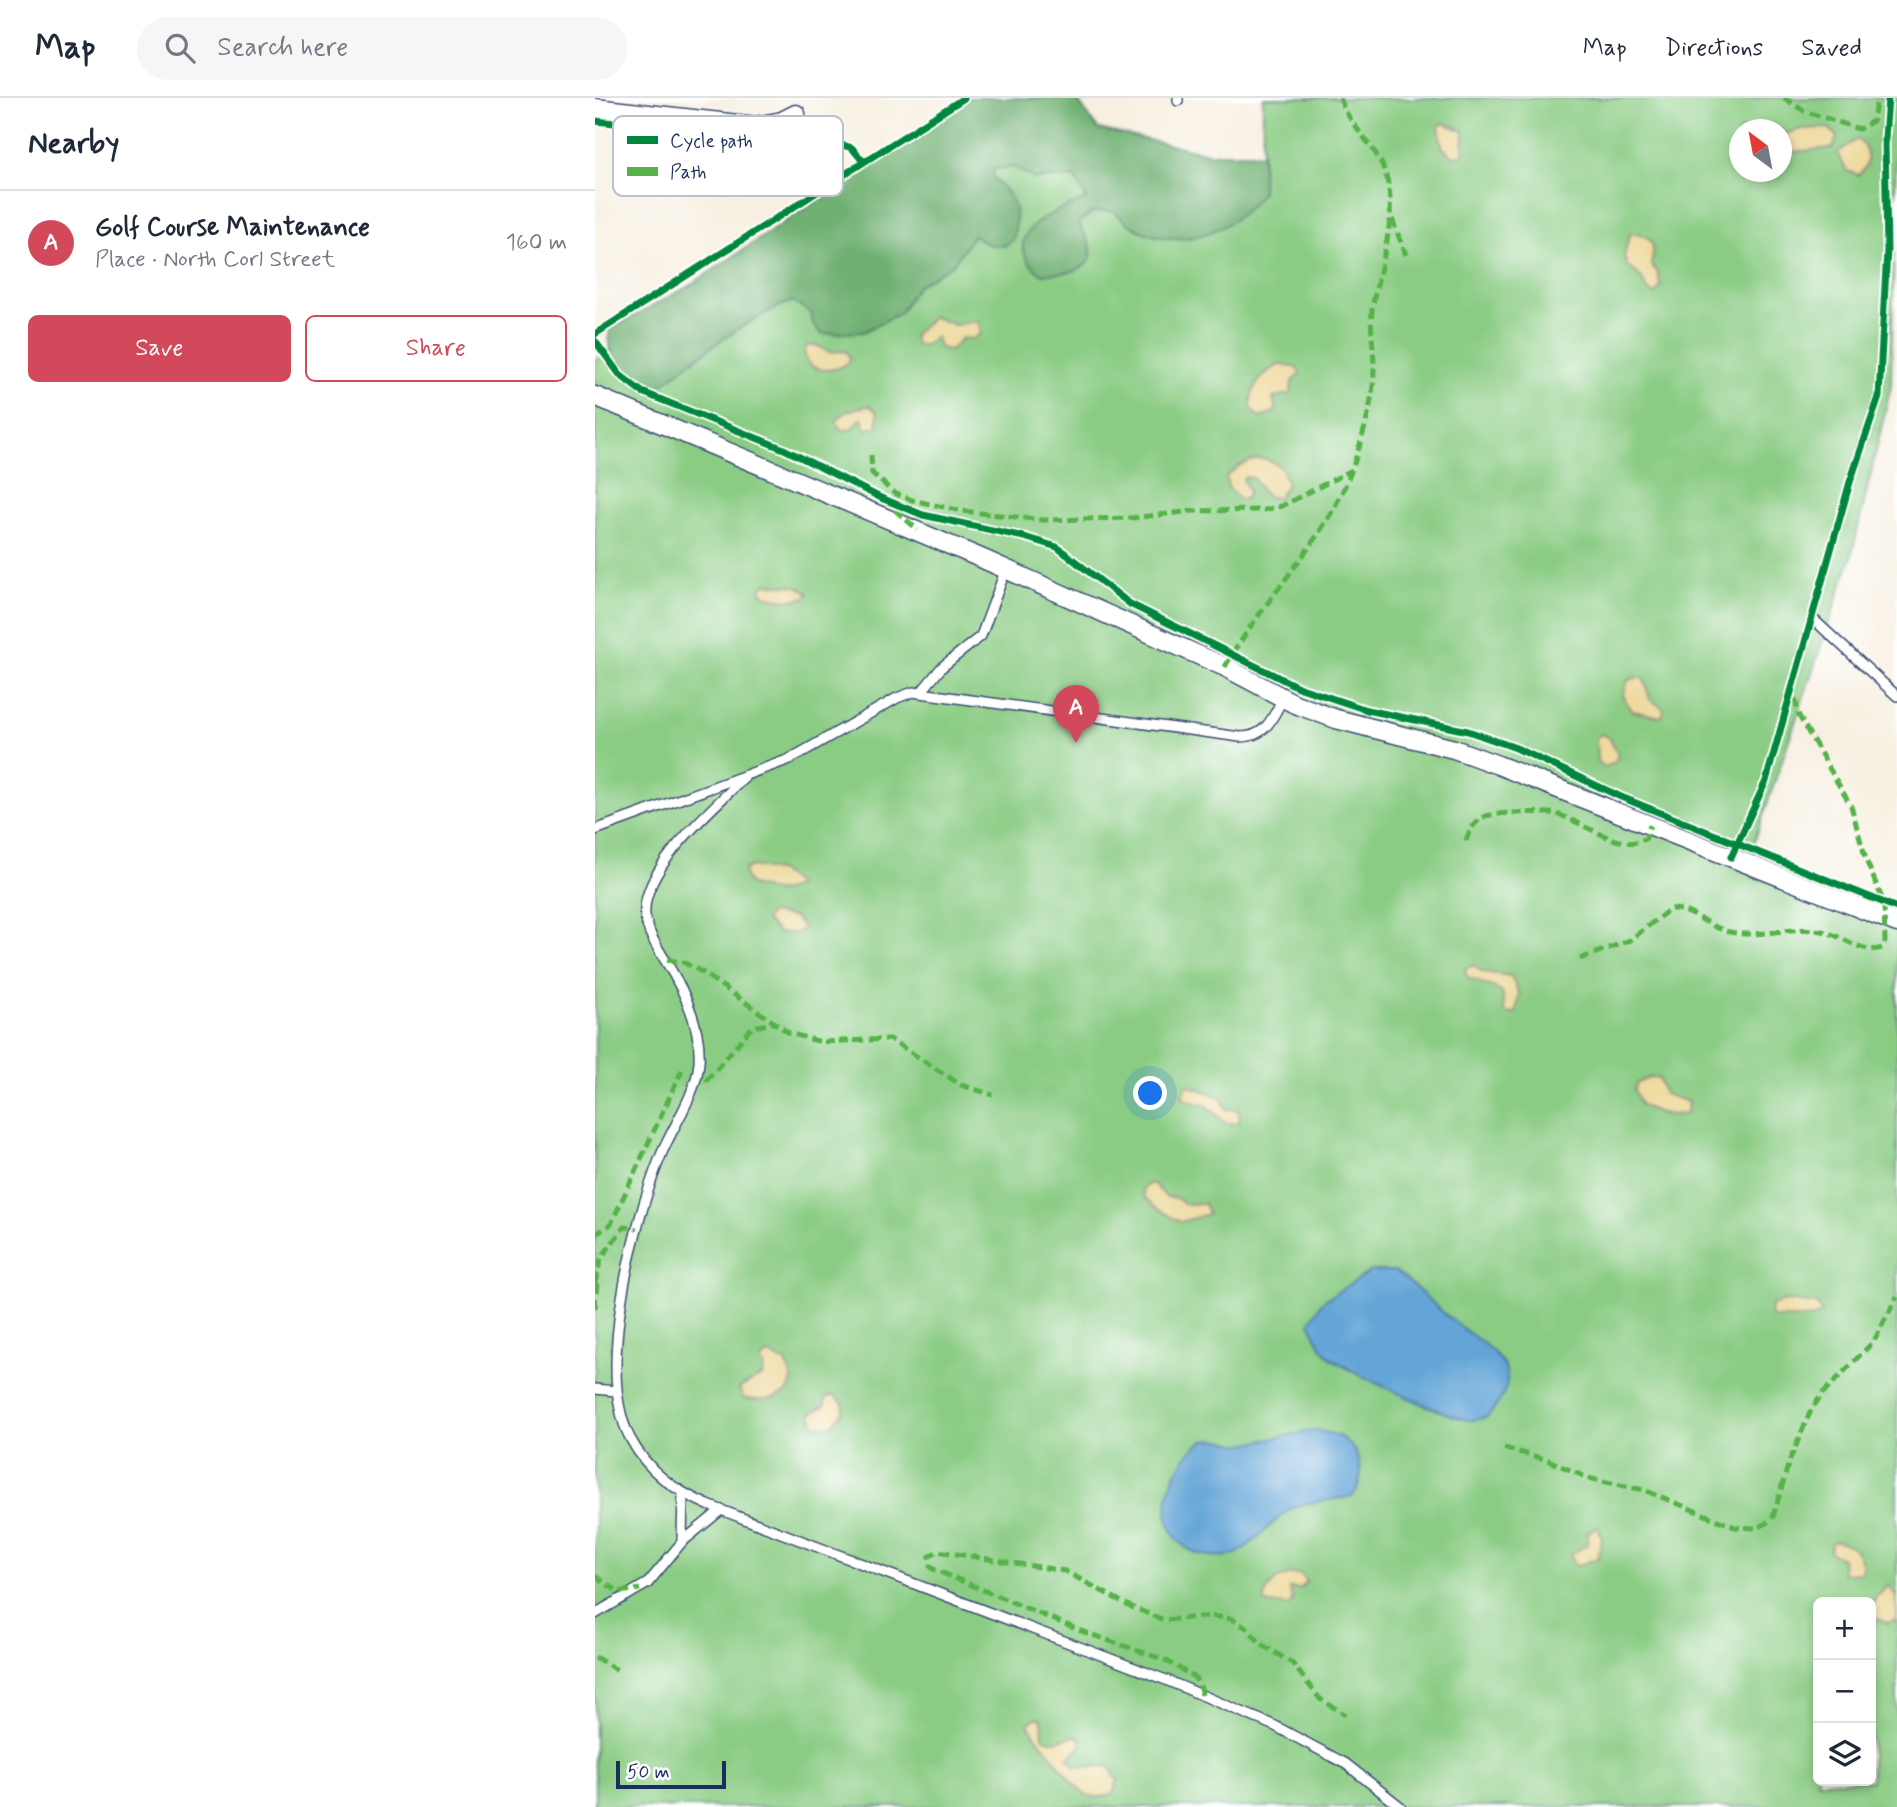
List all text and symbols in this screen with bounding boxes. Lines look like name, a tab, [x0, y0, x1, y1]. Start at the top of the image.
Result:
search box	[137, 17, 627, 80]
text: Map	[35, 26, 95, 70]
icon: search	[161, 29, 199, 67]
text: Search here	[217, 31, 348, 65]
text: Map	[1583, 33, 1627, 64]
text: Directions	[1665, 33, 1763, 64]
text: Saved	[1801, 33, 1862, 64]
legend	[613, 116, 843, 196]
north arrow	[1729, 119, 1792, 182]
text: Nearby	[28, 124, 119, 163]
text: Cycle path	[670, 129, 753, 154]
text: Path	[670, 160, 707, 185]
text: Golf Course Maintenance	[95, 211, 370, 245]
text: A	[43, 228, 59, 258]
text: 160 m	[506, 228, 567, 258]
text: Place · North Corl Street	[95, 245, 335, 275]
button: Save	[28, 315, 291, 382]
button: Share	[305, 315, 567, 382]
pin: A	[1053, 685, 1099, 743]
your location	[1133, 1076, 1167, 1110]
map controls	[1813, 1597, 1876, 1786]
button: +	[1813, 1597, 1876, 1660]
button: −	[1813, 1660, 1876, 1723]
button: layers	[1813, 1723, 1876, 1786]
scale bar	[616, 1758, 726, 1790]
text: 50 m	[627, 1760, 670, 1785]

